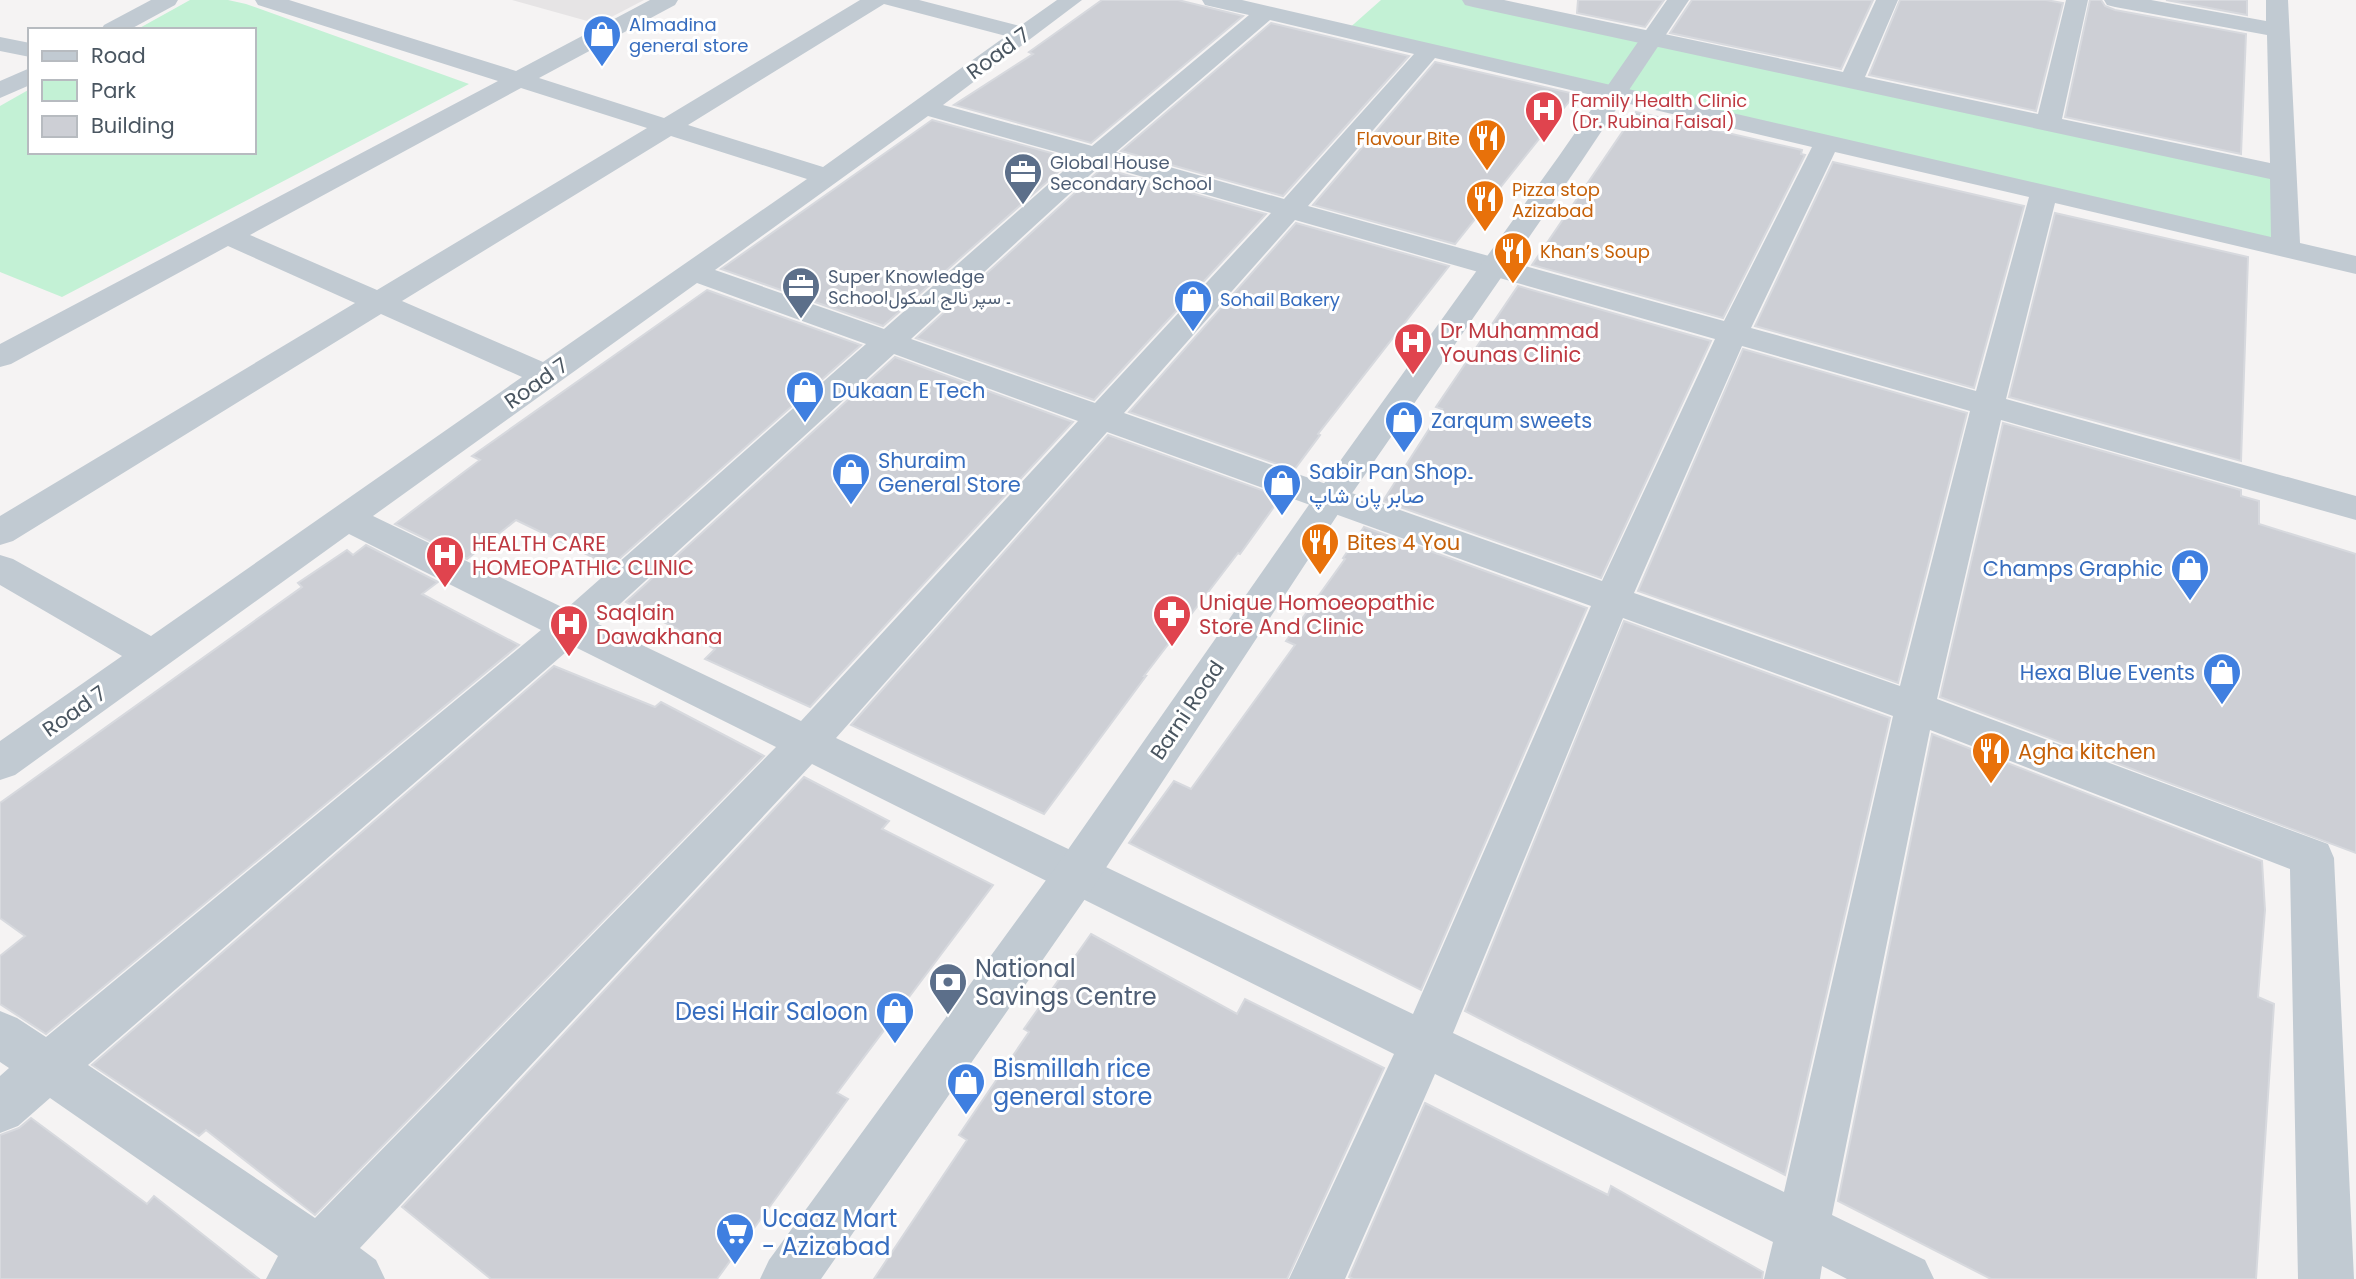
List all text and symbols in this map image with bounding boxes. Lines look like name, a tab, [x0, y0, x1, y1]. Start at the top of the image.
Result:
place label: Almadina general store	[629, 12, 748, 58]
shop icon: Almadina general store	[581, 13, 623, 68]
street label: Road 7	[960, 20, 1036, 86]
legend	[28, 28, 256, 154]
text: Road	[91, 41, 146, 70]
text: Park	[91, 76, 136, 105]
place label: Family Health Clinic (Dr. Rubina Faisal)	[1571, 88, 1747, 134]
hospital icon: Family Health Clinic (Dr. Rubina Faisal)	[1523, 89, 1565, 144]
text: Building	[91, 111, 175, 140]
restaurant icon: Flavour Bite	[1466, 117, 1508, 172]
place label: Flavour Bite	[1357, 126, 1460, 151]
place label: Global House Secondary School	[1050, 150, 1212, 196]
office icon: Global House Secondary School	[1002, 151, 1044, 206]
place label: Pizza stop Azizabad	[1512, 177, 1600, 223]
restaurant icon: Pizza stop Azizabad	[1464, 178, 1506, 233]
restaurant icon: Khan’s Soup	[1492, 230, 1534, 285]
place label: Khan’s Soup	[1540, 239, 1650, 264]
place label: Super Knowledge School۔ سپر نالج اسکول	[828, 264, 1011, 310]
office icon: Super Knowledge School۔ سپر نالج اسکول	[780, 265, 822, 320]
shop icon: Sohail Bakery	[1172, 278, 1214, 333]
place label: Sohail Bakery	[1220, 287, 1340, 312]
place label: Dr Muhammad Younas Clinic	[1440, 316, 1599, 369]
hospital icon: Dr Muhammad Younas Clinic	[1392, 321, 1434, 376]
street label: Road 7	[498, 351, 574, 415]
shop icon: Dukaan E Tech	[784, 369, 826, 424]
place label: Dukaan E Tech	[832, 376, 986, 405]
shop icon: Zarqum sweets	[1383, 399, 1425, 454]
place label: Zarqum sweets	[1431, 406, 1592, 435]
place label: Shuraim General Store	[878, 446, 1021, 499]
shop icon: Shuraim General Store	[830, 451, 872, 506]
place label: Sabir Pan Shop۔ صابر پان شاپ	[1309, 457, 1473, 510]
shop icon: Sabir Pan Shop۔ صابر پان شاپ	[1261, 462, 1303, 517]
restaurant icon: Bites 4 You	[1299, 521, 1341, 576]
place label: Bites 4 You	[1347, 528, 1460, 557]
place label: HEALTH CARE HOMEOPATHIC CLINIC	[472, 529, 694, 582]
hospital icon: HEALTH CARE HOMEOPATHIC CLINIC	[424, 534, 466, 589]
shop icon: Champs Graphic	[2169, 547, 2211, 602]
place label: Champs Graphic	[1983, 554, 2163, 583]
place label: Unique Homoeopathic Store And Clinic	[1199, 588, 1435, 641]
pharmacy icon: Unique Homoeopathic Store And Clinic	[1151, 593, 1193, 648]
place label: Saqlain Dawakhana	[596, 598, 723, 651]
hospital icon: Saqlain Dawakhana	[548, 603, 590, 658]
shop icon: Hexa Blue Events	[2201, 651, 2243, 706]
street label: Barni Road	[1143, 655, 1231, 765]
place label: Hexa Blue Events	[2020, 658, 2195, 687]
street label: Road 7	[36, 679, 112, 743]
restaurant icon: Agha kitchen	[1970, 730, 2012, 785]
place label: Agha kitchen	[2018, 737, 2156, 766]
place label: National Savings Centre	[975, 952, 1157, 1013]
bank icon: National Savings Centre	[927, 961, 969, 1016]
shop icon: Desi Hair Saloon	[874, 990, 916, 1045]
place label: Desi Hair Saloon	[675, 995, 868, 1028]
place label: Bismillah rice general store	[993, 1052, 1152, 1113]
shop icon: Bismillah rice general store	[945, 1061, 987, 1116]
place label: Ucaaz Mart - Azizabad	[762, 1202, 897, 1263]
supermarket icon: Ucaaz Mart - Azizabad	[714, 1211, 756, 1266]

